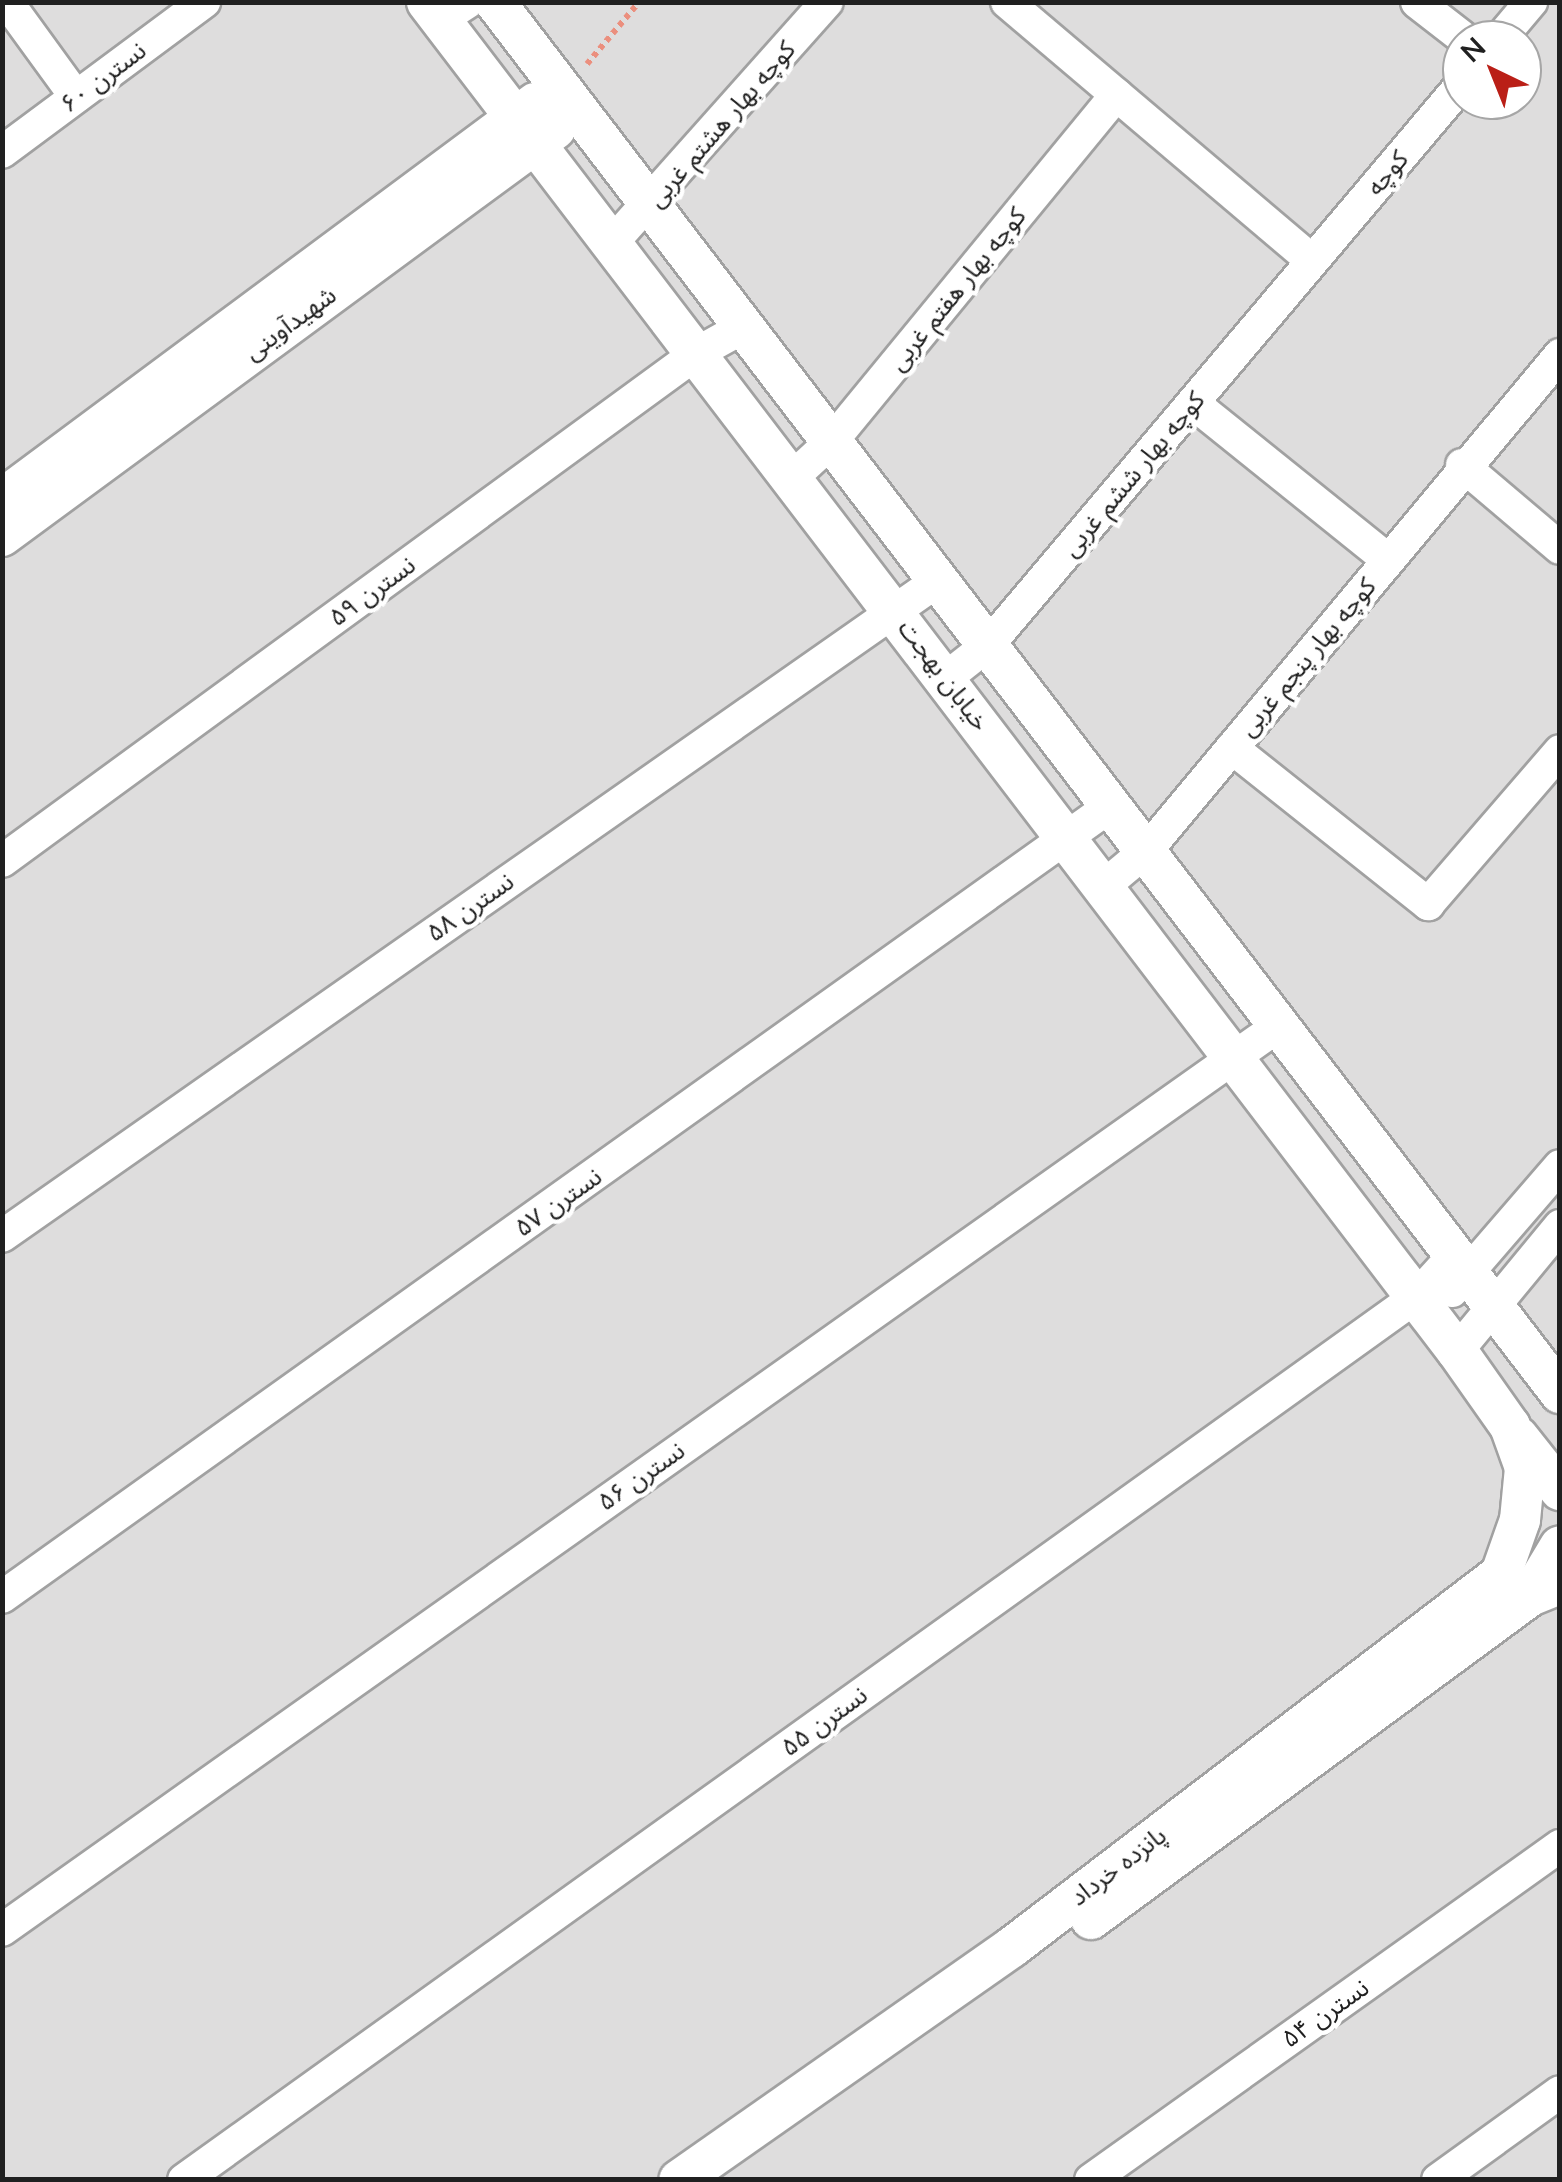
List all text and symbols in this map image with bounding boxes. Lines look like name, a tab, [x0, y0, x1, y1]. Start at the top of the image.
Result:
north arrow	[1442, 20, 1542, 120]
text: N	[1453, 29, 1492, 69]
street label: نسترن ۶۰	[54, 35, 152, 119]
street label: کوچه بهار هشتم غربی	[641, 35, 801, 213]
street label: کوچه	[1360, 145, 1414, 201]
street label: کوچه بهار هفتم غربی	[882, 201, 1032, 377]
street label: شهیدآوینی	[238, 280, 342, 366]
street label: کوچه بهار ششم غربی	[1055, 385, 1211, 563]
street label: نسترن ۵۹	[323, 550, 421, 632]
street label: کوچه بهار پنجم غربی	[1232, 572, 1382, 742]
street label: خیابان بهجت	[892, 613, 996, 737]
street label: نسترن ۵۸	[421, 866, 519, 948]
street label: نسترن ۵۷	[509, 1161, 607, 1243]
street label: نسترن ۵۶	[592, 1435, 690, 1517]
street label: نسترن ۵۵	[775, 1680, 873, 1762]
street label: پانزده خرداد	[1064, 1820, 1172, 1912]
street label: نسترن ۵۴	[1276, 1972, 1374, 2054]

